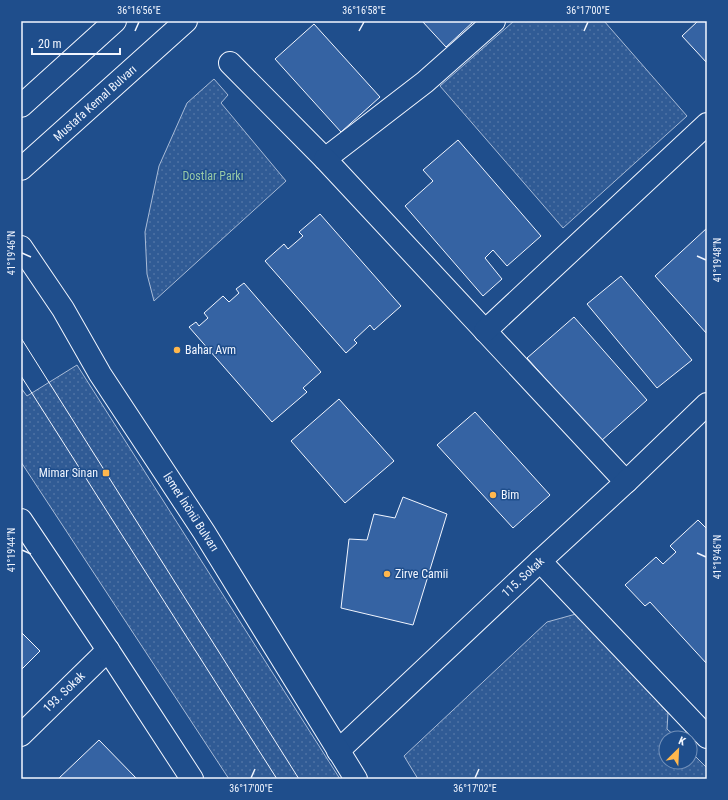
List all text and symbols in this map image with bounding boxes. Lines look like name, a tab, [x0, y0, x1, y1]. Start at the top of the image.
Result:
text: 36°16'56"E	[117, 5, 161, 16]
text: 36°16'58"E	[342, 5, 386, 16]
text: 36°17'00"E	[566, 5, 610, 16]
scale bar	[32, 30, 120, 56]
text: 20 m	[38, 37, 62, 51]
street label: Mustafa Kemal Bulvarı	[51, 62, 139, 144]
park label: Dostlar Parkı	[182, 169, 244, 183]
text: 41°19'46"N	[6, 231, 17, 275]
text: 41°19'48"N	[712, 238, 723, 282]
place label: Bahar Avm	[185, 343, 236, 357]
marker: Bahar Avm	[172, 345, 182, 355]
place label: Mimar Sinan	[39, 466, 98, 480]
marker: Mimar Sinan	[101, 468, 111, 478]
street label: İsmet İnönü Bulvarı	[160, 469, 222, 554]
place label: Bim	[501, 488, 519, 502]
marker: Bim	[488, 490, 498, 500]
text: 41°19'44"N	[6, 528, 17, 572]
text: 41°19'46"N	[712, 535, 723, 579]
street label: 115. Sokak	[499, 554, 547, 600]
place label: Zirve Camii	[395, 567, 448, 581]
marker: Zirve Camii	[382, 569, 392, 579]
street label: 193. Sokak	[40, 668, 88, 715]
north arrow	[658, 730, 698, 770]
text: K	[676, 734, 688, 749]
text: 36°17'00"E	[229, 783, 273, 794]
text: 36°17'02"E	[453, 783, 497, 794]

